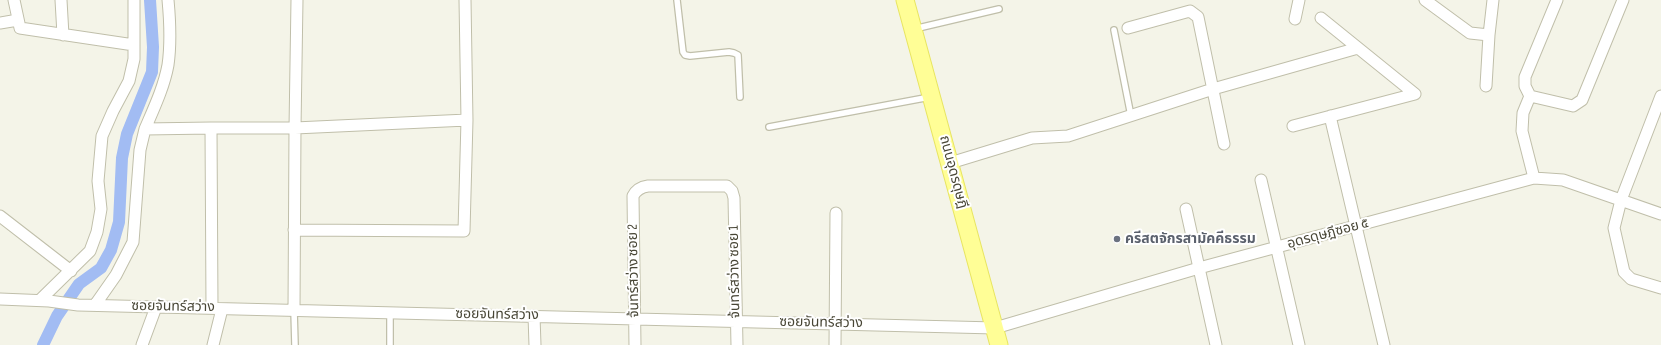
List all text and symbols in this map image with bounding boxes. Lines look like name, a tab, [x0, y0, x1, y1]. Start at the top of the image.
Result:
street label: ถนนอุดรดุษฎี	[935, 134, 971, 210]
street label: อุดรดุษฎีซอย ๕	[1286, 215, 1370, 253]
street label: จ้นทร์สว่าง ซอย 2	[625, 224, 643, 318]
street label: จ้นทร์สว่าง ซอย 1	[726, 225, 744, 319]
place label: ครีสตจักรสามัคคีธรรม	[1125, 231, 1256, 247]
marker: ครีสตจักรสามัคคีธรรม	[1112, 234, 1122, 244]
street label: ซอยจันทร์สว่าง	[131, 298, 215, 316]
street label: ซอยจันทร์สว่าง	[455, 306, 539, 324]
street label: ซอยจันทร์สว่าง	[779, 314, 863, 332]

